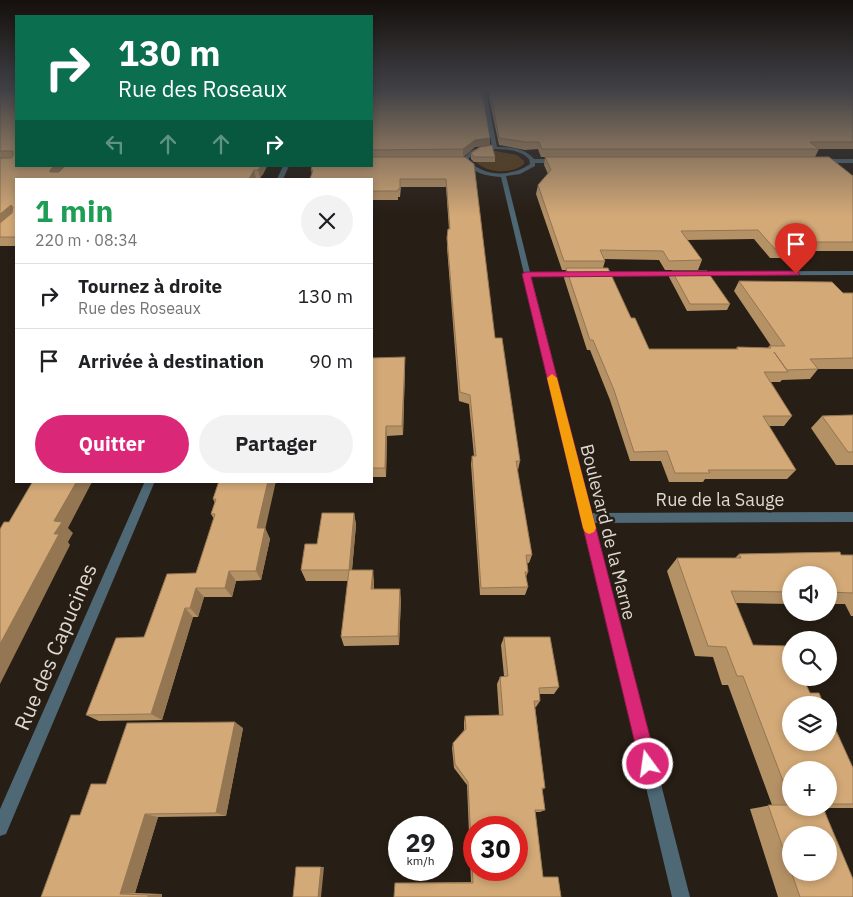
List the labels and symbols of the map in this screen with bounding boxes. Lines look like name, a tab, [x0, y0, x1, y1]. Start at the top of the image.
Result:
pin	[775, 223, 817, 274]
street label: Boulevard de la Marne	[575, 442, 641, 622]
street label: Rue de la Sauge	[656, 488, 784, 511]
street label: Rue des Capucines	[7, 559, 103, 734]
position arrow	[621, 737, 673, 789]
speed limit sign: 30	[463, 816, 528, 881]

